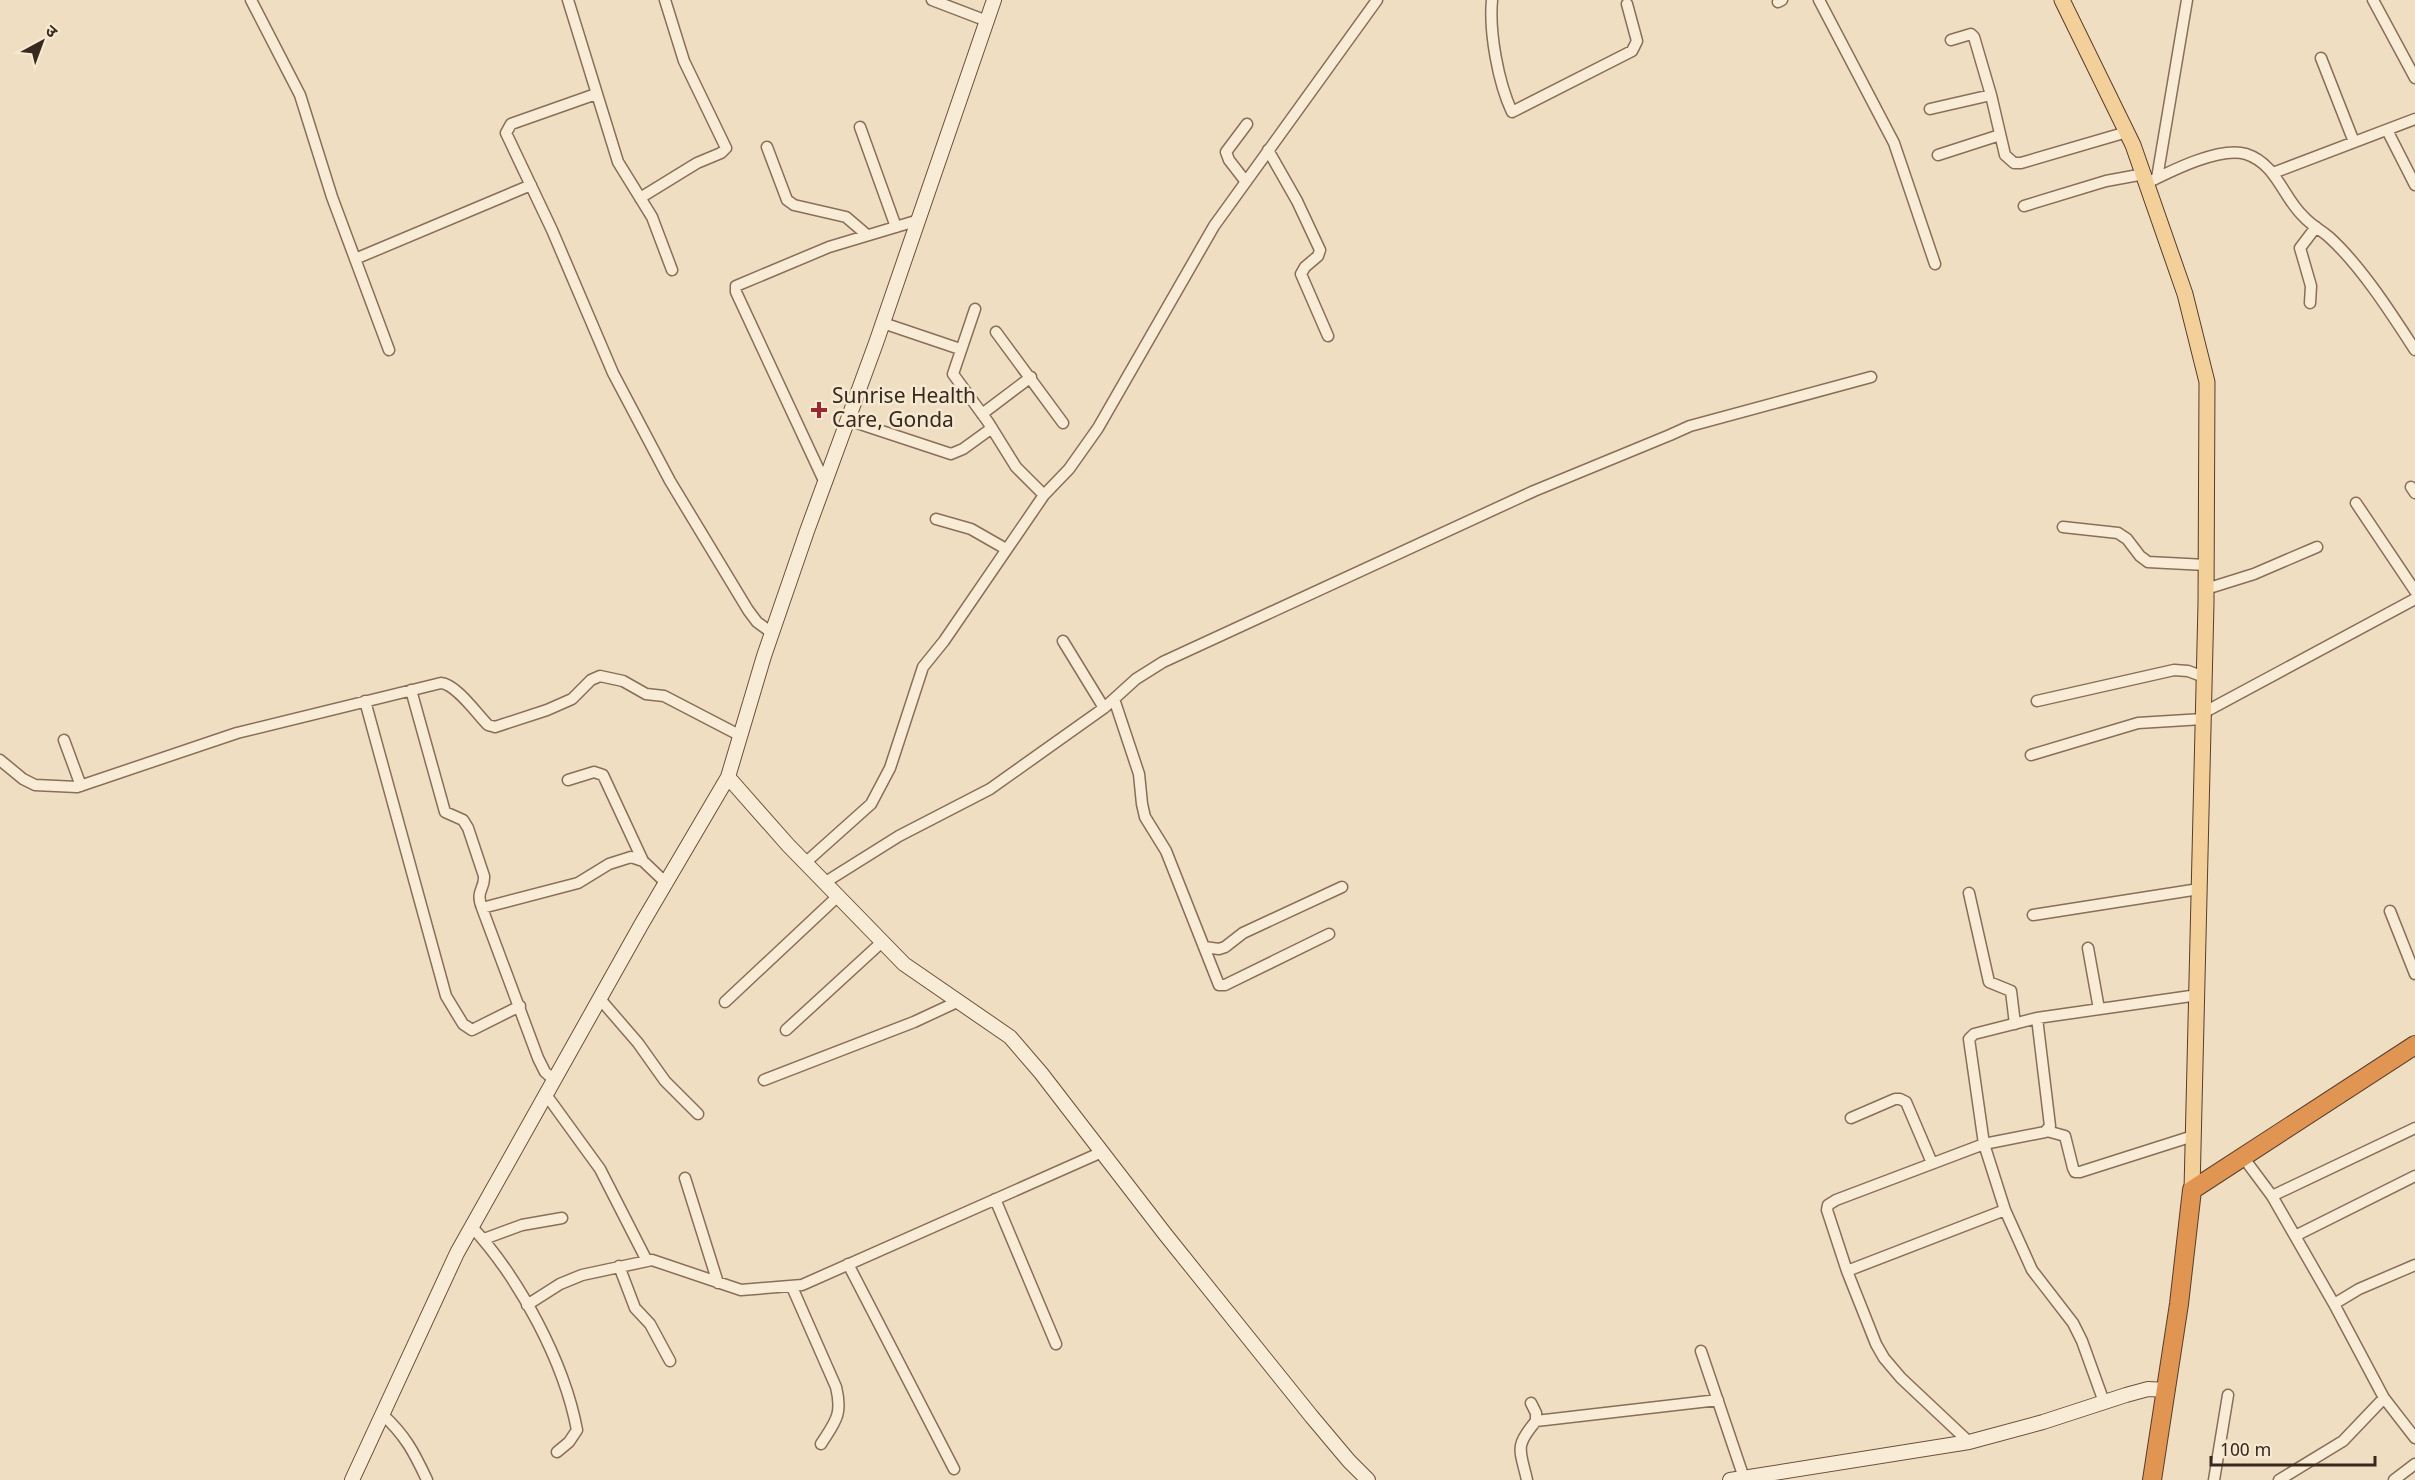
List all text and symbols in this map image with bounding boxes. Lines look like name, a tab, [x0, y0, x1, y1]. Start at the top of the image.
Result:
north arrow	[12, 12, 72, 72]
text: उ	[40, 22, 61, 44]
place label: Sunrise Health Care, Gonda	[832, 384, 976, 436]
marker: Sunrise Health Care, Gonda	[810, 401, 828, 419]
scale bar	[2211, 1429, 2374, 1467]
text: 100 m	[2220, 1440, 2271, 1463]

